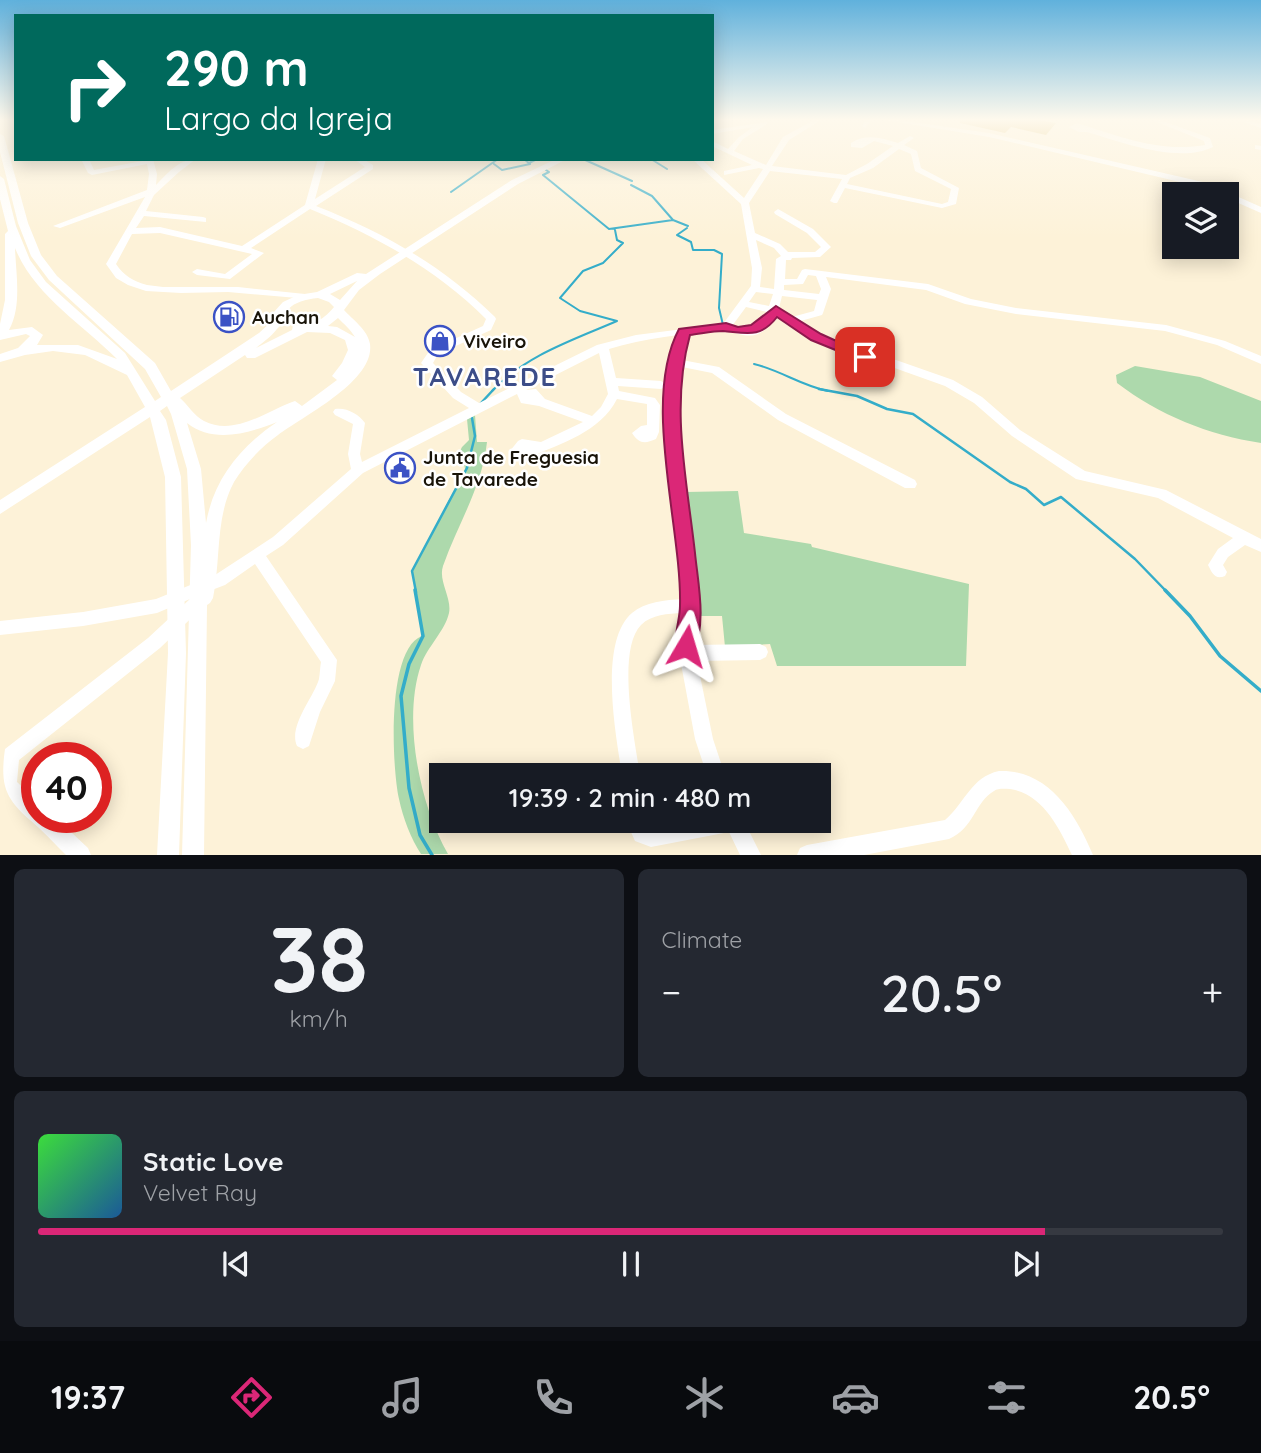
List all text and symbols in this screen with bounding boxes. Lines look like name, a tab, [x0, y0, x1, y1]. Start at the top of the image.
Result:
text: 290 m	[164, 37, 309, 98]
icon: right	[49, 42, 140, 133]
text: Largo da Igreja	[164, 98, 393, 138]
map controls	[1162, 182, 1239, 259]
button: layers	[1162, 182, 1239, 259]
fuel station icon: Auchan	[212, 300, 246, 334]
place label: Auchan	[252, 305, 319, 329]
shop icon: Viveiro	[423, 324, 457, 358]
pin	[835, 327, 895, 387]
place label: Viveiro	[463, 329, 526, 353]
icon: arrive	[846, 338, 884, 376]
district label: TAVAREDE	[413, 360, 557, 393]
place label: Junta de Freguesia de Tavarede	[423, 445, 599, 491]
public building icon: Junta de Freguesia de Tavarede	[383, 451, 417, 485]
position arrow	[649, 609, 723, 683]
speed limit sign: 40	[21, 742, 112, 833]
text: 19:39 · 2 min · 480 m	[509, 781, 751, 814]
text: 38	[269, 901, 368, 1015]
text: Climate	[662, 925, 742, 954]
text: 20.5°	[881, 960, 1002, 1025]
text: −	[662, 968, 681, 1016]
text: +	[1202, 968, 1223, 1016]
text: km/h	[290, 1004, 348, 1033]
text: Static Love	[143, 1145, 284, 1178]
text: Velvet Ray	[143, 1178, 257, 1207]
icon: previous	[217, 1245, 255, 1283]
icon: pause	[612, 1245, 650, 1283]
icon: next	[1007, 1245, 1045, 1283]
icon: directions	[227, 1373, 276, 1422]
icon: music	[378, 1373, 427, 1422]
icon: phone	[529, 1373, 578, 1422]
icon: climate	[680, 1373, 729, 1422]
icon: car	[831, 1373, 880, 1422]
icon: filters	[982, 1373, 1031, 1422]
text: 19:37	[51, 1377, 125, 1417]
text: 20.5°	[1133, 1377, 1210, 1417]

